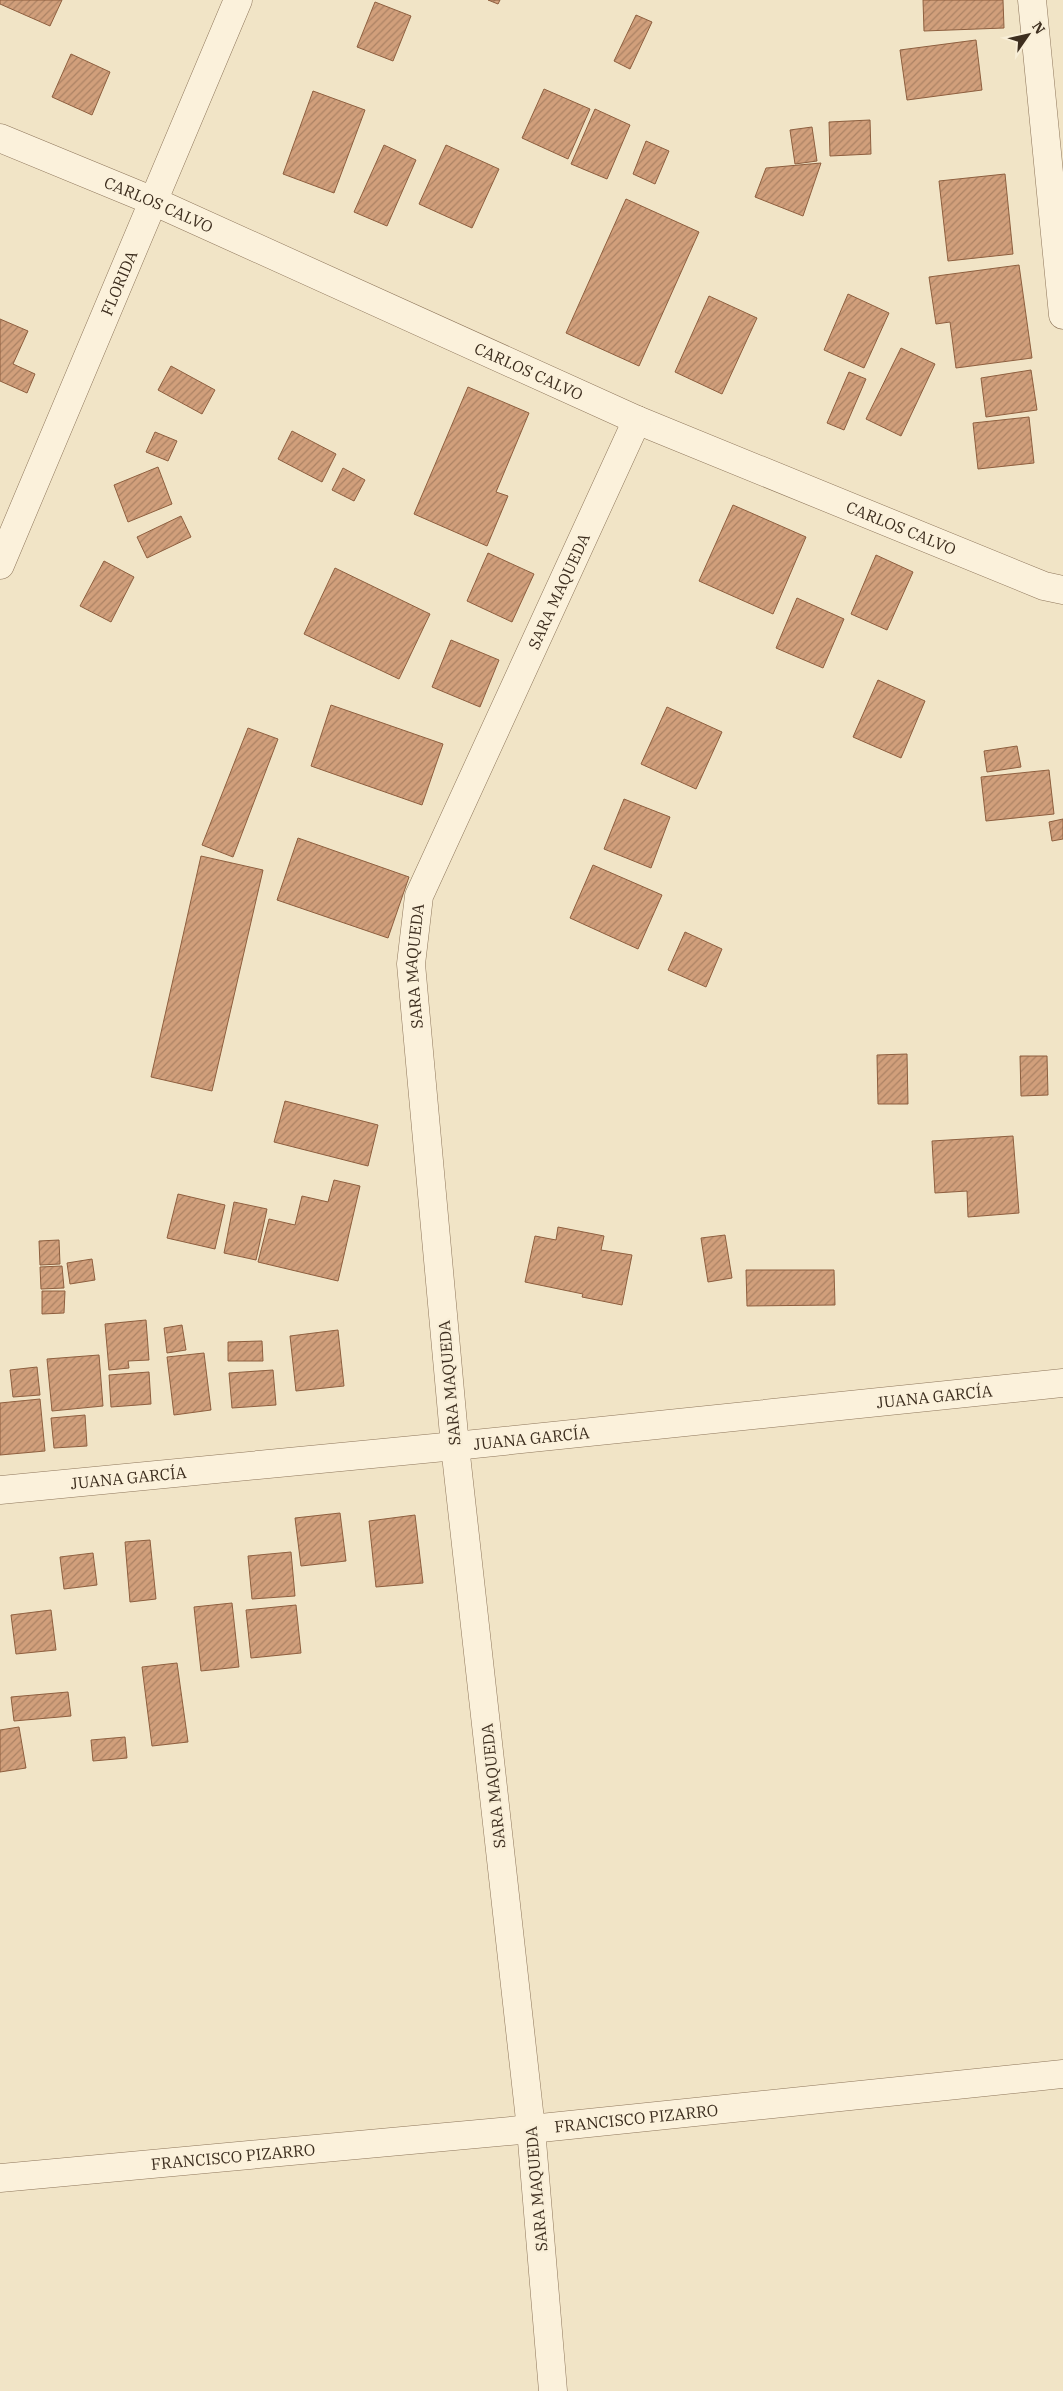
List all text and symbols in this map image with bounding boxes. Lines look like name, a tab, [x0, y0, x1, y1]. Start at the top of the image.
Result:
north arrow	[1003, 10, 1053, 60]
text: N	[1028, 18, 1049, 37]
street label: CARLOS CALVO	[101, 172, 216, 237]
street label: FLORIDA	[96, 247, 141, 319]
street label: CARLOS CALVO	[471, 338, 586, 404]
street label: CARLOS CALVO	[843, 496, 959, 559]
street label: SARA MAQUEDA	[523, 530, 594, 652]
street label: SARA MAQUEDA	[400, 902, 428, 1030]
street label: SARA MAQUEDA	[434, 1319, 464, 1446]
street label: JUANA GARCÍA	[875, 1380, 993, 1412]
street label: JUANA GARCÍA	[472, 1422, 590, 1454]
street label: JUANA GARCÍA	[69, 1462, 187, 1493]
street label: SARA MAQUEDA	[476, 1722, 510, 1850]
street label: FRANCISCO PIZARRO	[553, 2100, 719, 2137]
street label: SARA MAQUEDA	[521, 2125, 551, 2252]
street label: FRANCISCO PIZARRO	[150, 2139, 316, 2174]

